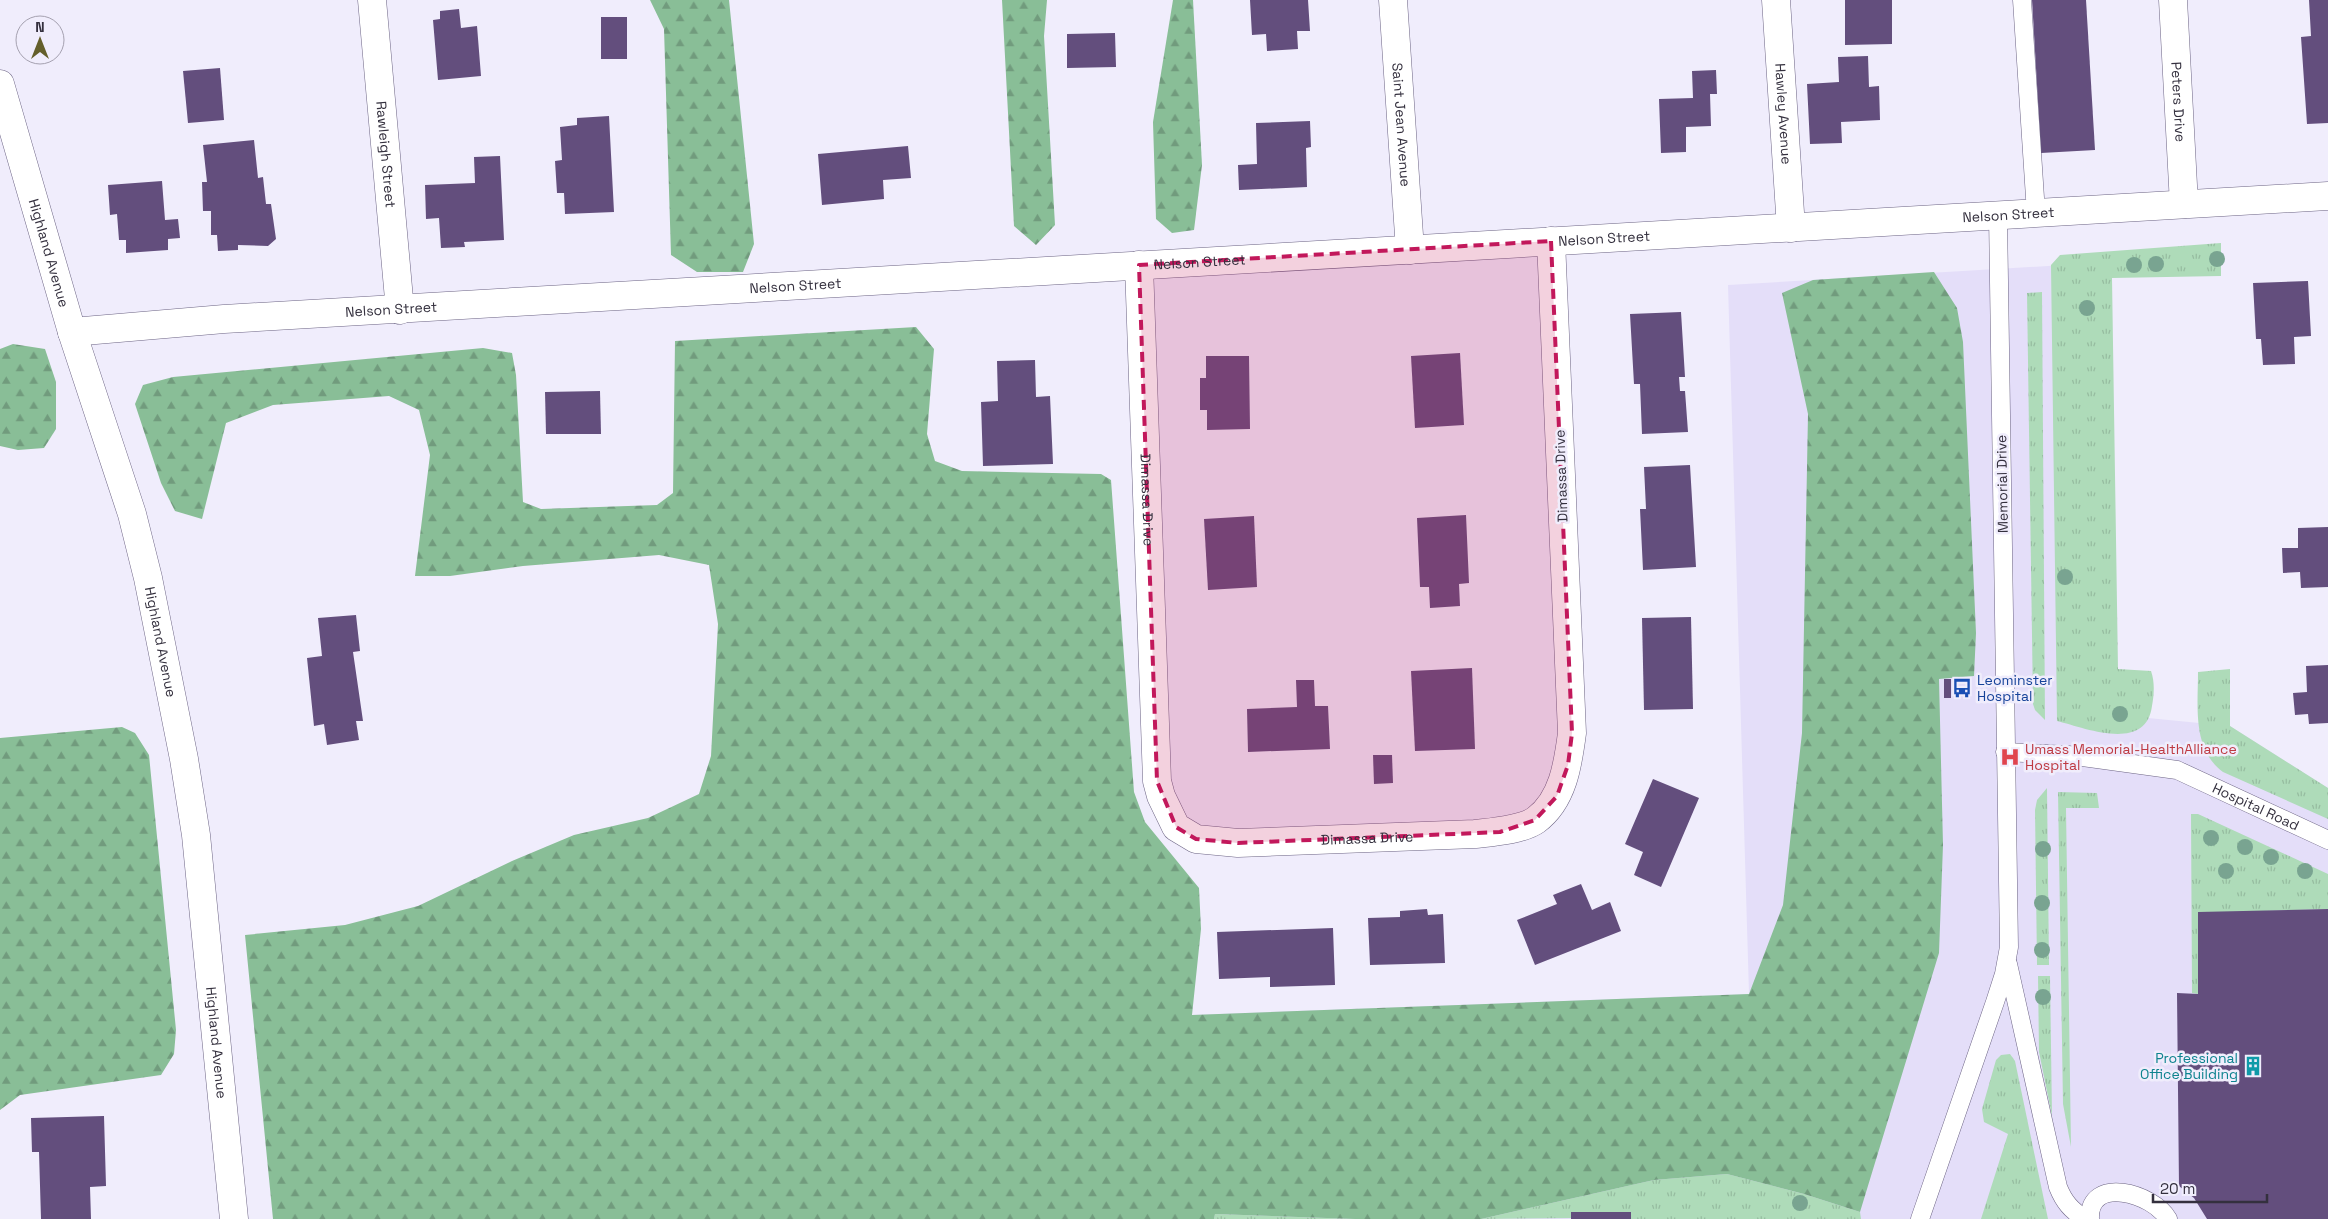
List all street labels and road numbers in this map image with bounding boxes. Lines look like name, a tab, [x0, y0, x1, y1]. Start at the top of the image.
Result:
street label: Peters Drive	[2167, 61, 2190, 142]
street label: Saint Jean Avenue	[1388, 62, 1415, 187]
street label: Hawley Avenue	[1771, 62, 1796, 165]
street label: Rawleigh Street	[372, 100, 400, 209]
street label: Highland Avenue	[25, 197, 73, 309]
street label: Nelson Street	[1962, 203, 2055, 226]
street label: Nelson Street	[1558, 227, 1651, 250]
street label: Nelson Street	[1153, 250, 1246, 274]
street label: Nelson Street	[749, 274, 842, 297]
street label: Nelson Street	[345, 298, 438, 321]
street label: Dimassa Drive	[1550, 429, 1572, 523]
street label: Memorial Drive	[1992, 435, 2012, 533]
street label: Dimassa Drive	[1137, 453, 1158, 547]
street label: Highland Avenue	[141, 585, 180, 699]
street label: Hospital Road	[2210, 779, 2302, 834]
street label: Dimassa Drive	[1320, 827, 1414, 849]
street label: Highland Avenue	[202, 986, 231, 1099]

